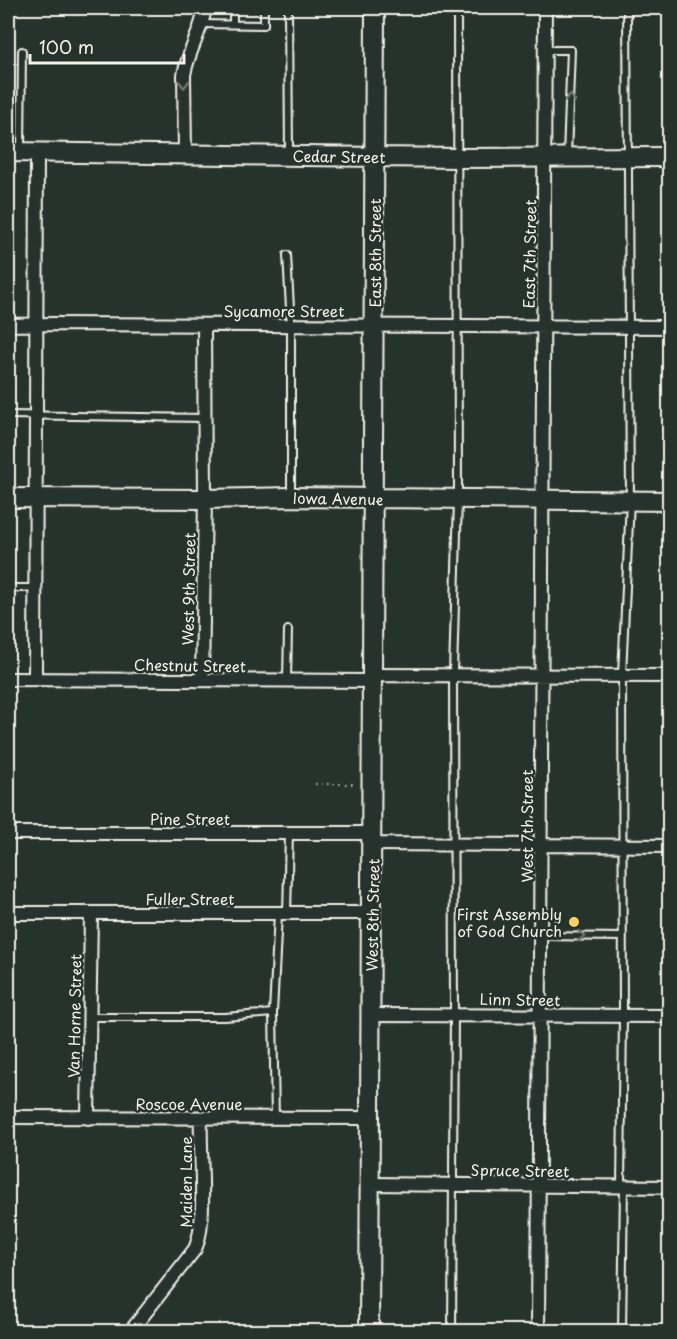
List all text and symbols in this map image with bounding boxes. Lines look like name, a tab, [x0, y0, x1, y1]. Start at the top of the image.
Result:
scale bar	[30, 27, 184, 65]
text: 100 m	[39, 33, 94, 60]
one-way arrow	[178, 79, 190, 88]
one-way arrow	[563, 94, 576, 103]
street label: Cedar Street	[292, 144, 386, 168]
street label: East 8th Street	[363, 198, 386, 308]
street label: East 7th Street	[517, 199, 541, 309]
street label: Sycamore Street	[224, 299, 344, 322]
street label: Iowa Avenue	[292, 486, 384, 510]
street label: West 9th Street	[176, 532, 200, 646]
street label: Chestnut Street	[134, 653, 246, 677]
street label: West 7th Street	[515, 770, 538, 882]
street label: Pine Street	[150, 807, 230, 830]
street label: West 8th Street	[360, 858, 384, 972]
street label: Fuller Street	[146, 887, 234, 910]
place label: First Assembly of God Church	[457, 902, 562, 942]
marker: First Assembly of God Church	[567, 915, 581, 929]
one-way arrow	[577, 930, 586, 942]
street label: Van Horne Street	[61, 954, 87, 1078]
street label: Linn Street	[480, 987, 561, 1011]
street label: Roscoe Avenue	[136, 1092, 242, 1115]
street label: Maiden Lane	[174, 1136, 197, 1228]
street label: Spruce Street	[470, 1158, 570, 1182]

